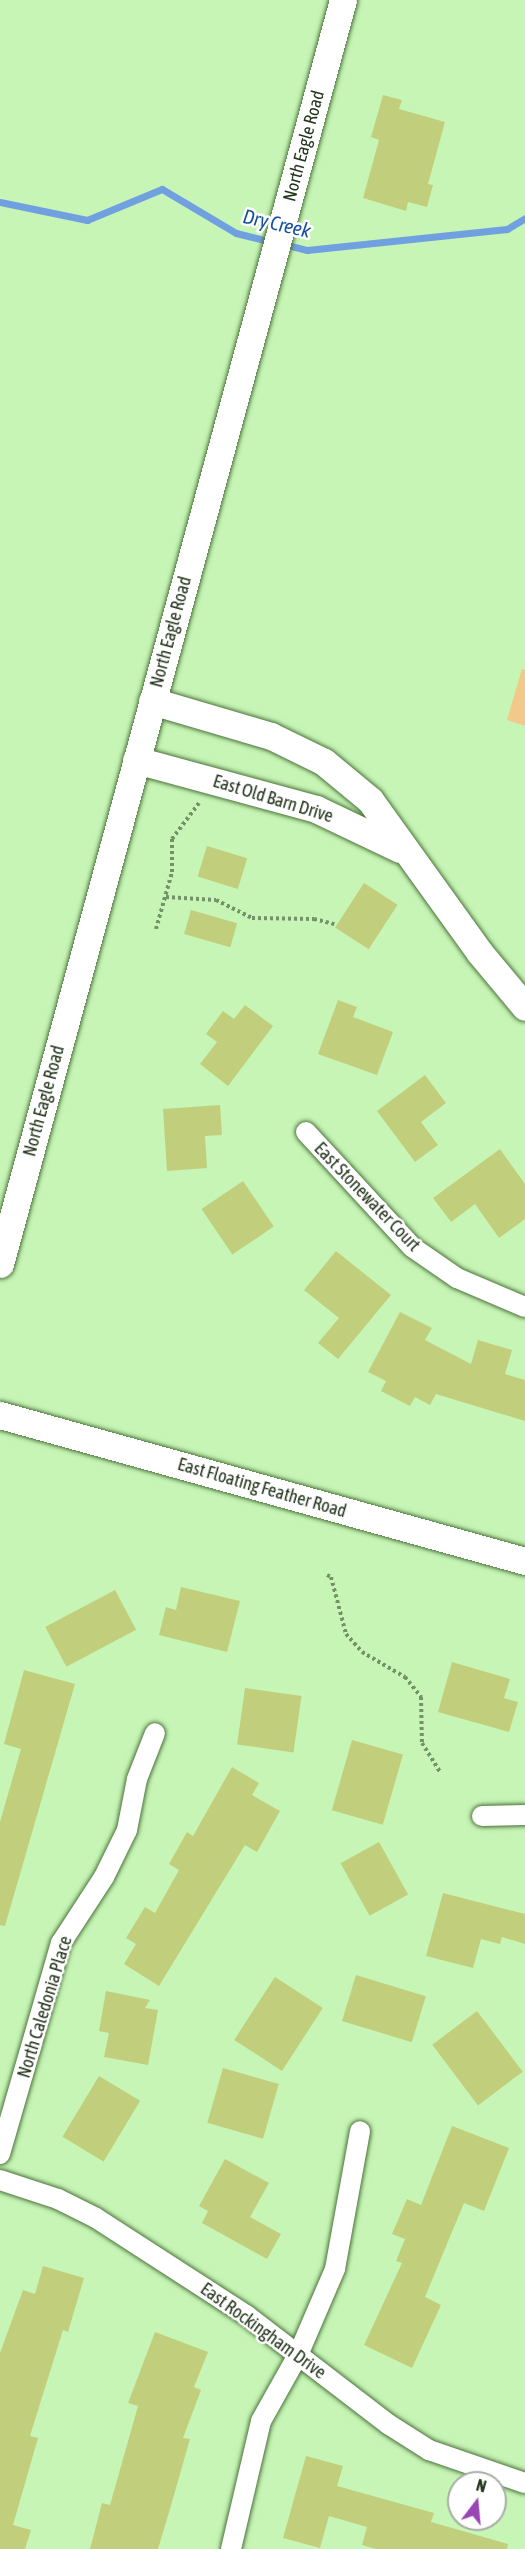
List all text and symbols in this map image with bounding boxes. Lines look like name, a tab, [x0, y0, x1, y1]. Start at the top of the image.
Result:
street label: North Eagle Road	[279, 88, 329, 204]
water label: Dry Creek	[241, 204, 313, 242]
street label: North Eagle Road	[146, 574, 196, 690]
street label: East Old Barn Drive	[210, 770, 336, 828]
street label: North Eagle Road	[19, 1043, 69, 1159]
street label: East Stonewater Court	[309, 1138, 425, 1256]
street label: East Floating Feather Road	[175, 1454, 349, 1522]
street label: North Caledonia Place	[13, 1933, 77, 2081]
street label: East Rockingham Drive	[196, 2278, 330, 2384]
north arrow	[447, 2471, 507, 2531]
text: N	[474, 2476, 488, 2496]

